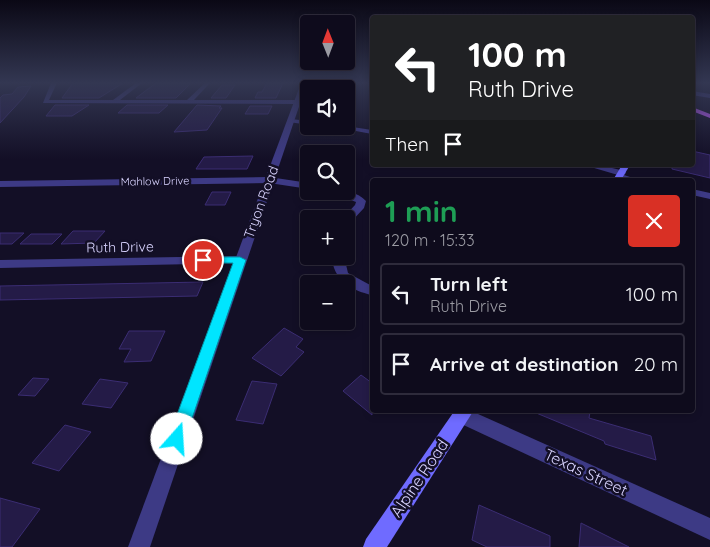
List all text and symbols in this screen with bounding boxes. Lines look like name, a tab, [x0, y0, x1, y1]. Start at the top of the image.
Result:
north arrow	[300, 15, 355, 70]
map controls	[300, 15, 355, 330]
text: 100 m	[468, 32, 567, 76]
icon: left	[385, 35, 450, 100]
text: Ruth Drive	[468, 75, 574, 103]
button: sound	[300, 80, 355, 135]
icon: arrive	[439, 130, 467, 158]
text: Then	[385, 132, 429, 156]
button: search	[300, 145, 355, 200]
street label: Tryon Road	[240, 163, 282, 241]
street label: Mahlow Drive	[120, 173, 190, 189]
text: 1 min	[385, 192, 458, 230]
button: close	[628, 195, 680, 247]
button: +	[300, 210, 355, 265]
text: 120 m · 15:33	[385, 230, 475, 250]
street label: Ruth Drive	[86, 237, 154, 257]
pin	[182, 239, 224, 281]
icon: arrive	[189, 246, 217, 274]
text: Turn left	[430, 272, 508, 296]
button: −	[300, 275, 355, 330]
icon: left	[387, 280, 415, 308]
text: 100 m	[626, 282, 678, 306]
text: Ruth Drive	[430, 296, 507, 316]
icon: arrive	[387, 350, 415, 378]
text: Arrive at destination	[430, 352, 619, 376]
text: 20 m	[634, 352, 678, 376]
position arrow	[150, 412, 202, 464]
street label: Alpine Road	[386, 435, 452, 521]
street label: Texas Street	[541, 444, 631, 500]

